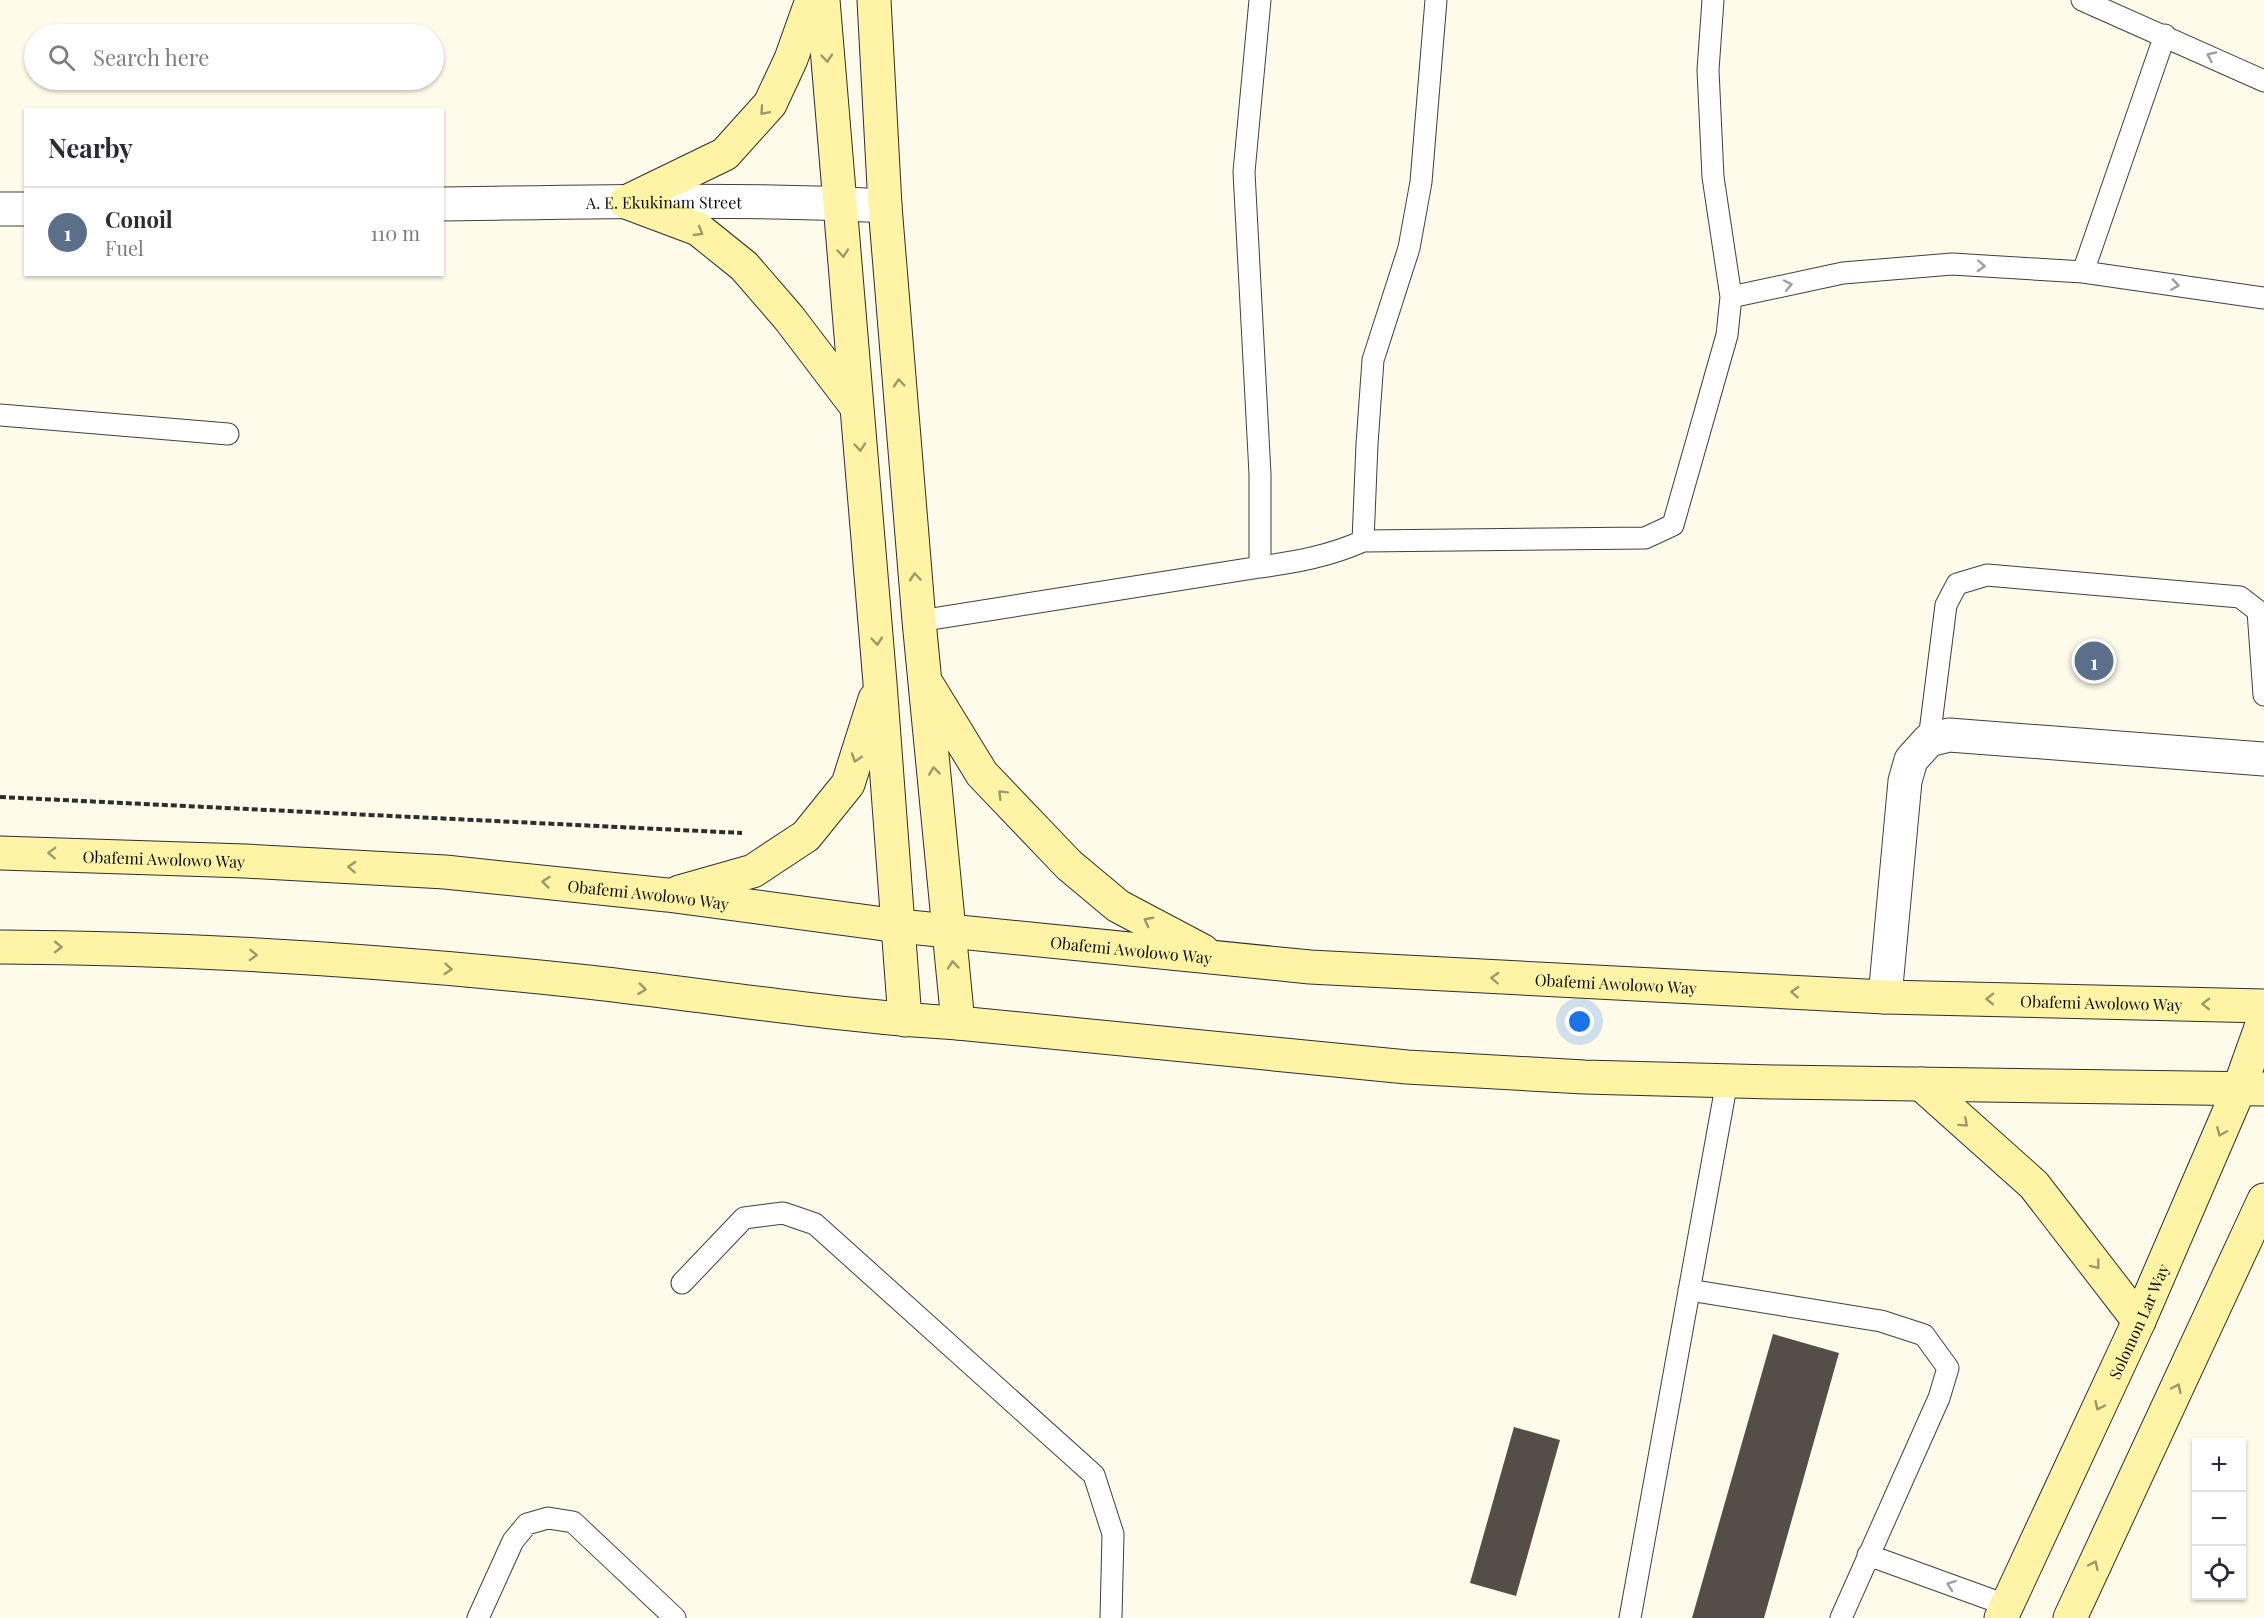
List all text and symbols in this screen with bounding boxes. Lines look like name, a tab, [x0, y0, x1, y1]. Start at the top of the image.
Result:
search box	[24, 24, 444, 90]
icon: search	[45, 41, 78, 74]
text: Search here	[93, 42, 209, 72]
one-way arrow	[2206, 52, 2217, 64]
one-way arrow	[821, 54, 834, 63]
one-way arrow	[760, 104, 771, 115]
text: Nearby	[48, 130, 133, 165]
street label: A. E. Ekukinam Street	[585, 191, 742, 212]
text: Conoil	[105, 204, 173, 234]
text: 1	[64, 219, 71, 246]
text: 110 m	[370, 219, 420, 246]
one-way arrow	[693, 224, 703, 236]
text: Fuel	[105, 234, 144, 261]
one-way arrow	[837, 248, 850, 257]
one-way arrow	[1976, 259, 1986, 272]
one-way arrow	[1782, 279, 1792, 292]
one-way arrow	[2170, 279, 2179, 291]
one-way arrow	[893, 378, 906, 387]
one-way arrow	[853, 442, 866, 451]
one-way arrow	[909, 573, 922, 582]
one-way arrow	[870, 637, 883, 646]
pin: 1	[2074, 638, 2114, 684]
one-way arrow	[851, 752, 863, 763]
one-way arrow	[928, 767, 940, 776]
one-way arrow	[998, 791, 1009, 802]
street label: Obafemi Awolowo Way	[82, 845, 245, 871]
one-way arrow	[47, 847, 56, 860]
one-way arrow	[347, 860, 356, 873]
street label: Obafemi Awolowo Way	[567, 874, 730, 914]
one-way arrow	[541, 877, 550, 889]
one-way arrow	[1143, 917, 1154, 928]
street label: Obafemi Awolowo Way	[1049, 931, 1213, 968]
one-way arrow	[54, 941, 63, 954]
one-way arrow	[249, 948, 258, 961]
one-way arrow	[947, 961, 960, 970]
one-way arrow	[443, 962, 452, 975]
street label: Obafemi Awolowo Way	[1534, 968, 1698, 998]
one-way arrow	[1491, 971, 1500, 984]
one-way arrow	[637, 982, 646, 994]
one-way arrow	[1790, 985, 1799, 998]
street label: Obafemi Awolowo Way	[2020, 990, 2183, 1015]
one-way arrow	[1985, 993, 1994, 1006]
one-way arrow	[2201, 998, 2210, 1011]
your location	[1565, 1007, 1594, 1036]
one-way arrow	[1957, 1116, 1968, 1127]
one-way arrow	[2216, 1126, 2228, 1137]
one-way arrow	[2088, 1259, 2099, 1270]
street label: Solomon Lar Way	[2103, 1260, 2173, 1382]
one-way arrow	[2169, 1383, 2181, 1394]
one-way arrow	[2095, 1400, 2107, 1411]
map controls	[2192, 1438, 2246, 1600]
button: +	[2192, 1438, 2246, 1492]
button: −	[2192, 1492, 2246, 1546]
button: locate	[2192, 1546, 2246, 1600]
one-way arrow	[2087, 1560, 2099, 1571]
one-way arrow	[1947, 1580, 1957, 1593]

